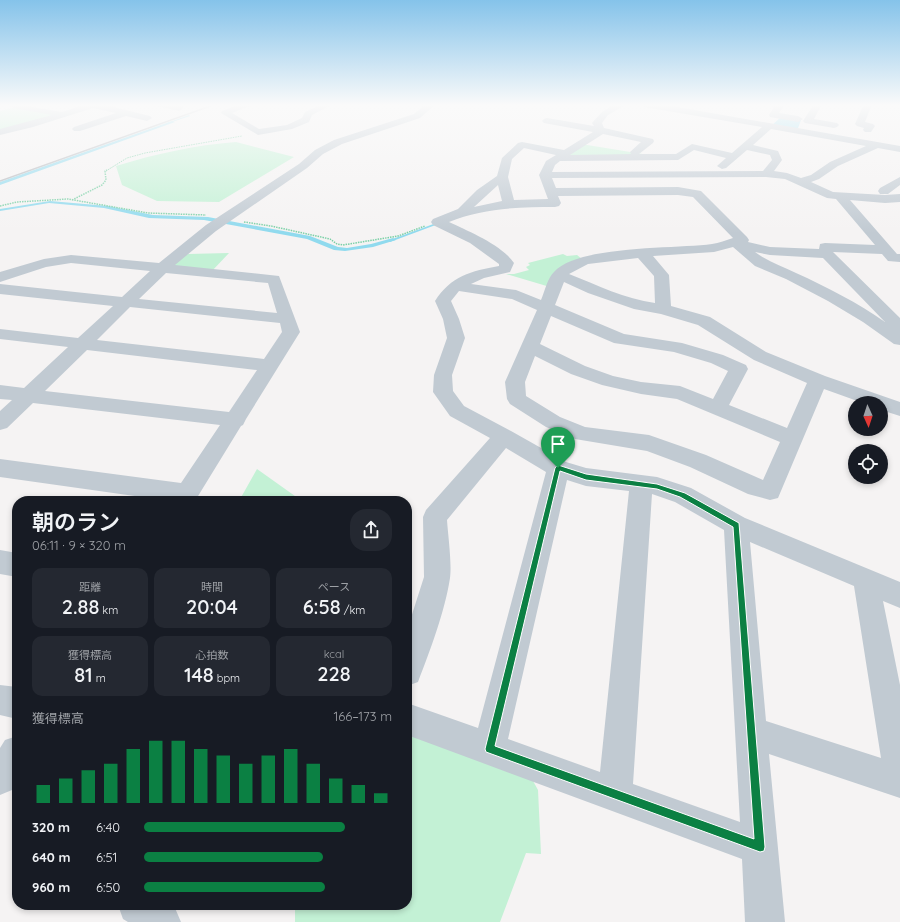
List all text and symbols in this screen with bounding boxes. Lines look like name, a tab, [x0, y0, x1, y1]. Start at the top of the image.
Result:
north arrow	[848, 396, 888, 436]
map controls	[848, 396, 888, 484]
pin	[541, 427, 575, 468]
icon: arrive	[547, 433, 569, 455]
button: locate	[848, 444, 888, 484]
text: 朝のラン	[32, 508, 120, 536]
button: share	[350, 509, 392, 551]
text: 06:11 · 9 × 320 m	[32, 537, 126, 553]
text: 距離	[79, 580, 101, 594]
text: 時間	[201, 580, 223, 594]
text: ペース	[318, 580, 350, 594]
text: 2.88	[62, 594, 99, 619]
text: 20:04	[186, 594, 238, 619]
text: 6:58	[303, 594, 341, 619]
text: km	[99, 603, 118, 617]
text: /km	[341, 603, 365, 617]
text: kcal	[324, 647, 344, 661]
text: 獲得標高	[68, 648, 112, 662]
text: 心拍数	[196, 648, 229, 662]
text: 228	[317, 661, 351, 686]
text: 81	[74, 662, 93, 687]
text: 148	[184, 662, 214, 687]
text: m	[93, 671, 106, 685]
text: bpm	[214, 671, 240, 685]
text: 166–173 m	[333, 708, 392, 724]
text: 獲得標高	[32, 710, 84, 726]
text: 320 m	[32, 819, 70, 835]
text: 6:40	[96, 819, 120, 835]
text: 640 m	[32, 849, 70, 865]
text: 6:51	[96, 849, 117, 865]
text: 960 m	[32, 879, 70, 895]
text: 6:50	[96, 879, 120, 895]

